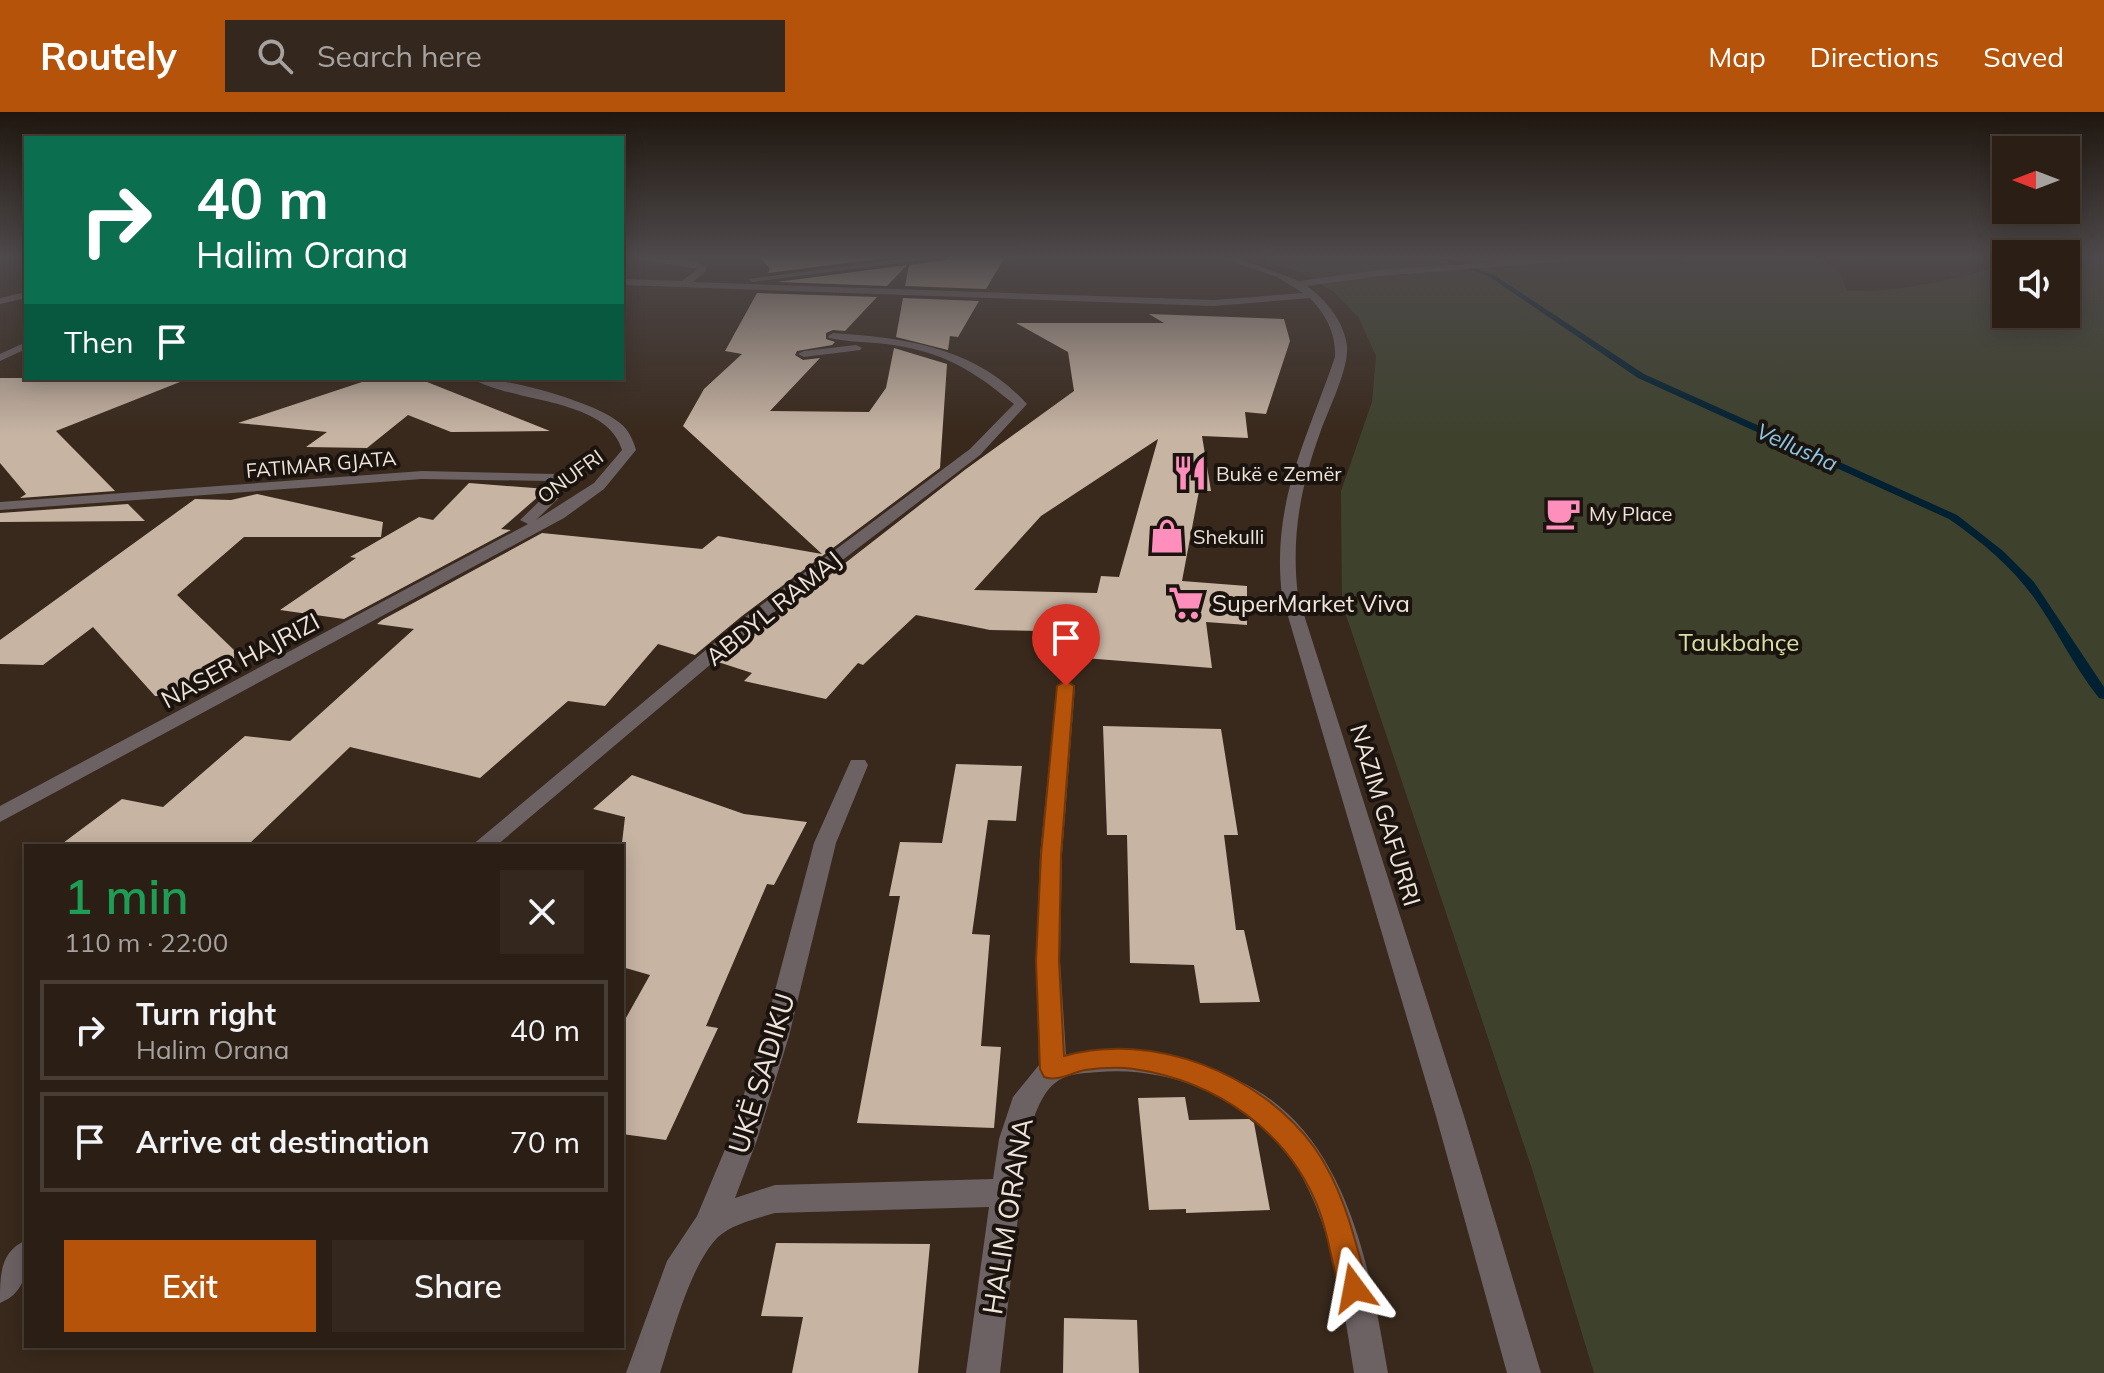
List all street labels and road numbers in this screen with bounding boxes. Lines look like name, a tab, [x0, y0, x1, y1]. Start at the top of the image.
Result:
street label: ONUFRI	[532, 444, 608, 508]
street label: FATIMAR GJATA	[245, 445, 398, 483]
street label: ABDYL RAMAJ	[699, 544, 847, 672]
street label: NASER HAJRIZI	[156, 606, 324, 714]
street label: NAZIM GAFURRI	[1344, 721, 1428, 909]
street label: UKË SADIKU	[720, 988, 802, 1158]
street label: HALIM ORANA	[974, 1115, 1040, 1317]

